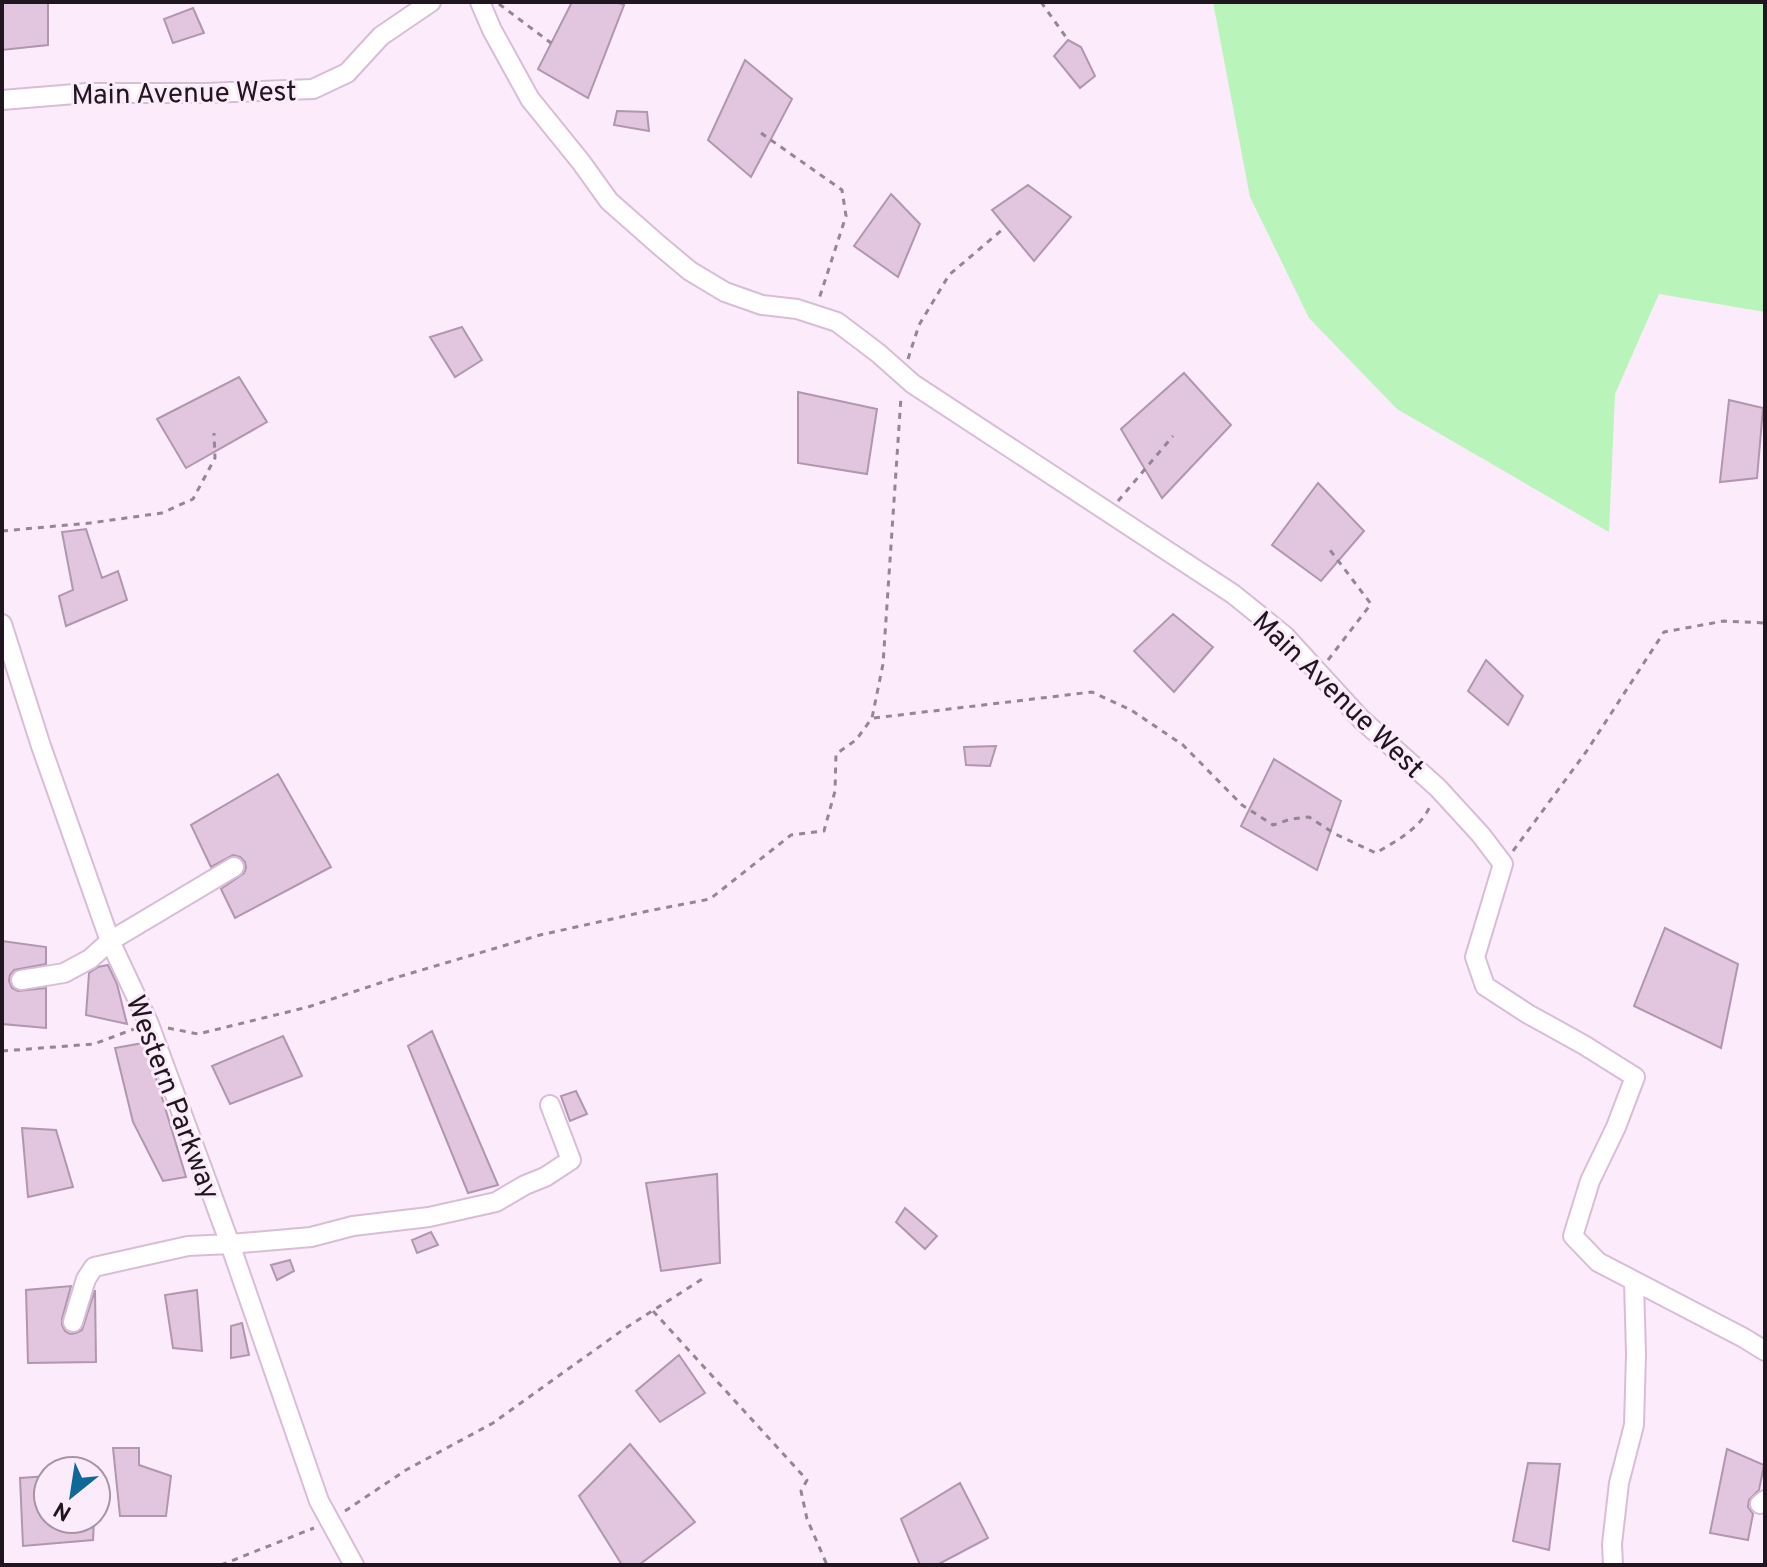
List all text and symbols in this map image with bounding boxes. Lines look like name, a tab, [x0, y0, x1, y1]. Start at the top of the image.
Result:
street label: Main Avenue West	[71, 75, 297, 115]
street label: Main Avenue West	[1243, 605, 1431, 787]
street label: Western Parkway	[116, 991, 227, 1205]
north arrow	[32, 1455, 112, 1535]
text: N	[50, 1495, 77, 1526]

